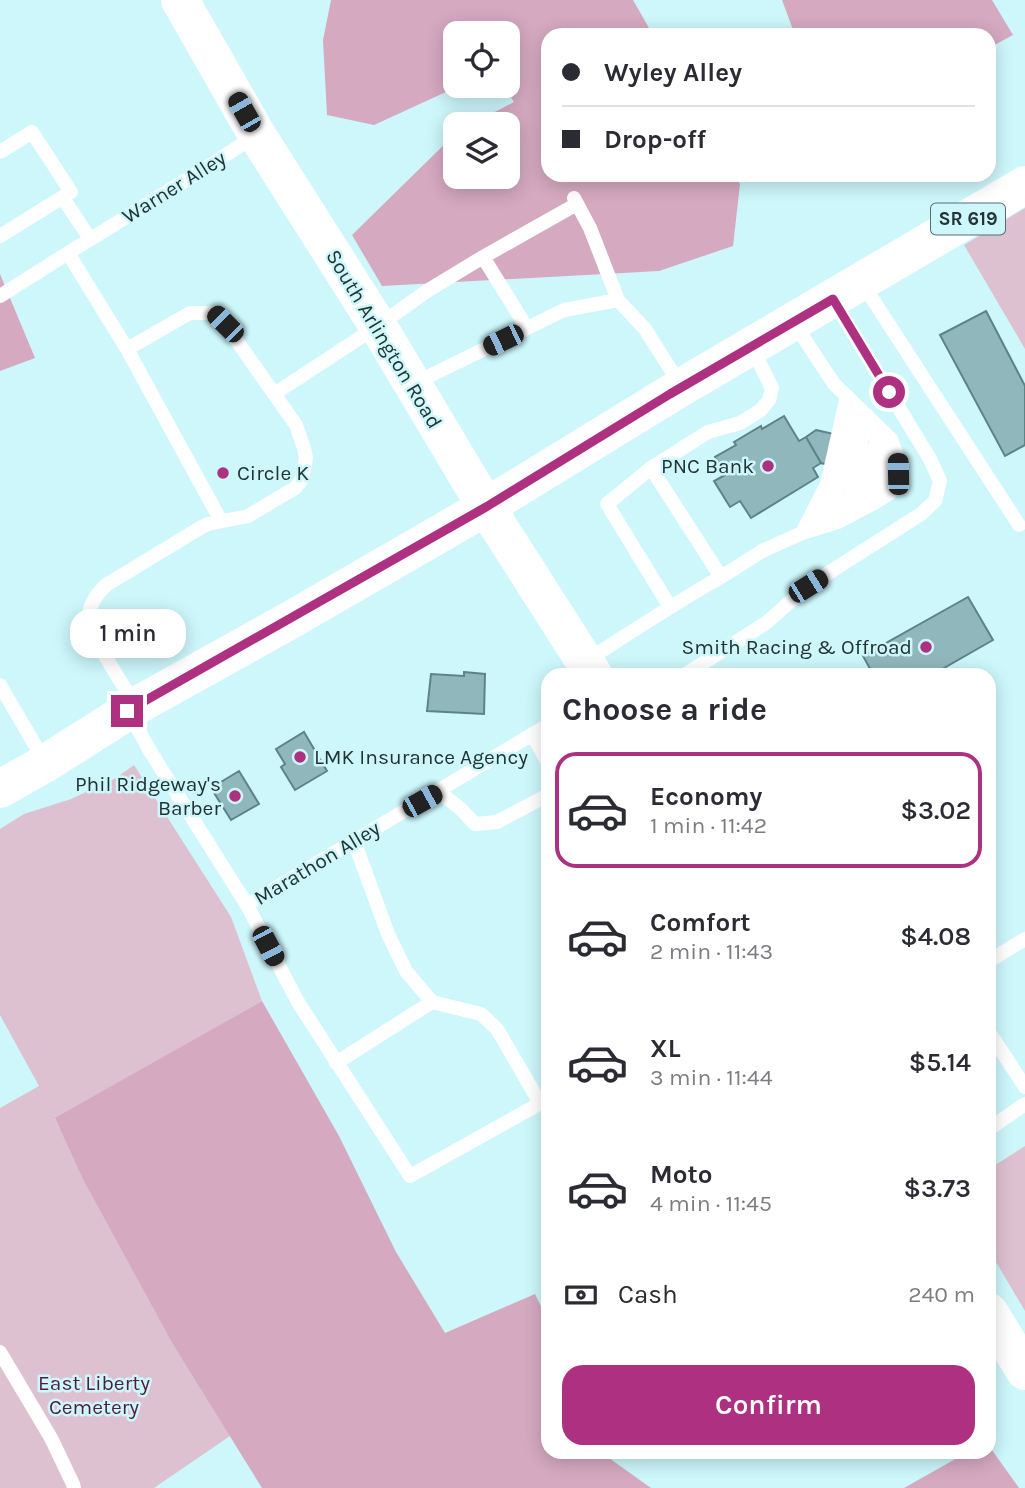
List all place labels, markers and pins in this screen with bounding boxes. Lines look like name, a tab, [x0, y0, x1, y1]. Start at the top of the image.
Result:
place label: PNC Bank	[661, 454, 754, 478]
marker: PNC Bank	[760, 458, 776, 474]
place label: Circle K	[237, 461, 309, 485]
marker: Circle K	[215, 465, 231, 481]
place label: Smith Racing & Offroad	[682, 635, 912, 659]
marker: Smith Racing & Offroad	[918, 639, 934, 655]
place label: LMK Insurance Agency	[314, 745, 528, 769]
marker: LMK Insurance Agency	[292, 749, 308, 765]
place label: Phil Ridgeway's Barber	[75, 772, 221, 820]
marker: Phil Ridgeway's Barber	[227, 788, 243, 804]

